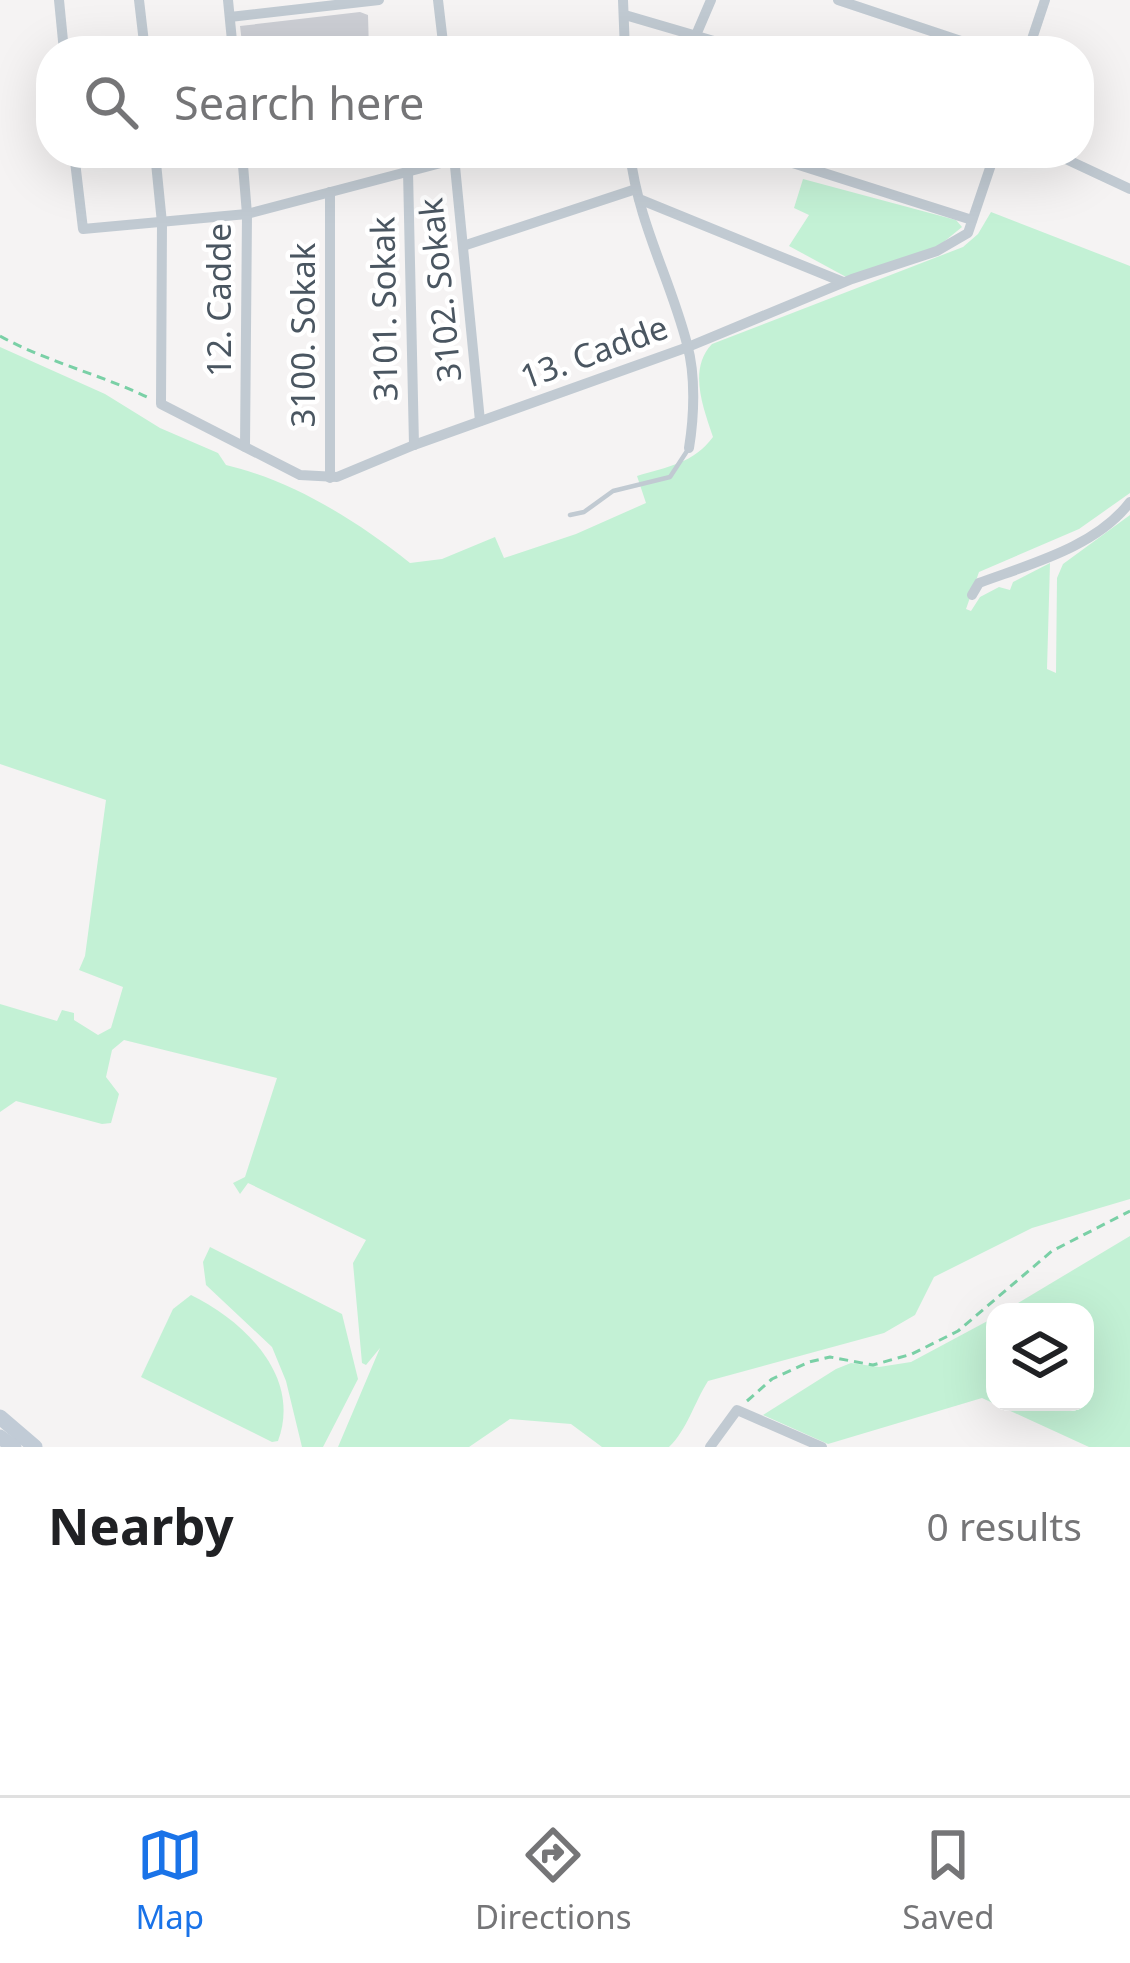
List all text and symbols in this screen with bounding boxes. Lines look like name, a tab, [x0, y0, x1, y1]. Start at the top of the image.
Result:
search box	[36, 36, 1094, 168]
icon: search	[78, 69, 144, 135]
text: Search here	[174, 72, 424, 133]
street label: 3102. Sokak	[407, 195, 472, 384]
street label: 3101. Sokak	[359, 216, 408, 402]
street label: 12. Cadde	[196, 223, 241, 377]
street label: 3100. Sokak	[280, 242, 325, 427]
street label: 13. Cadde	[514, 304, 674, 399]
map controls	[986, 1303, 1094, 1411]
button: layers	[986, 1303, 1094, 1411]
text: Nearby	[48, 1490, 234, 1560]
text: 0 results	[927, 1499, 1082, 1552]
tab: Map	[135, 1822, 204, 1939]
tab: Directions	[475, 1822, 632, 1939]
tab: Saved	[902, 1822, 995, 1939]

